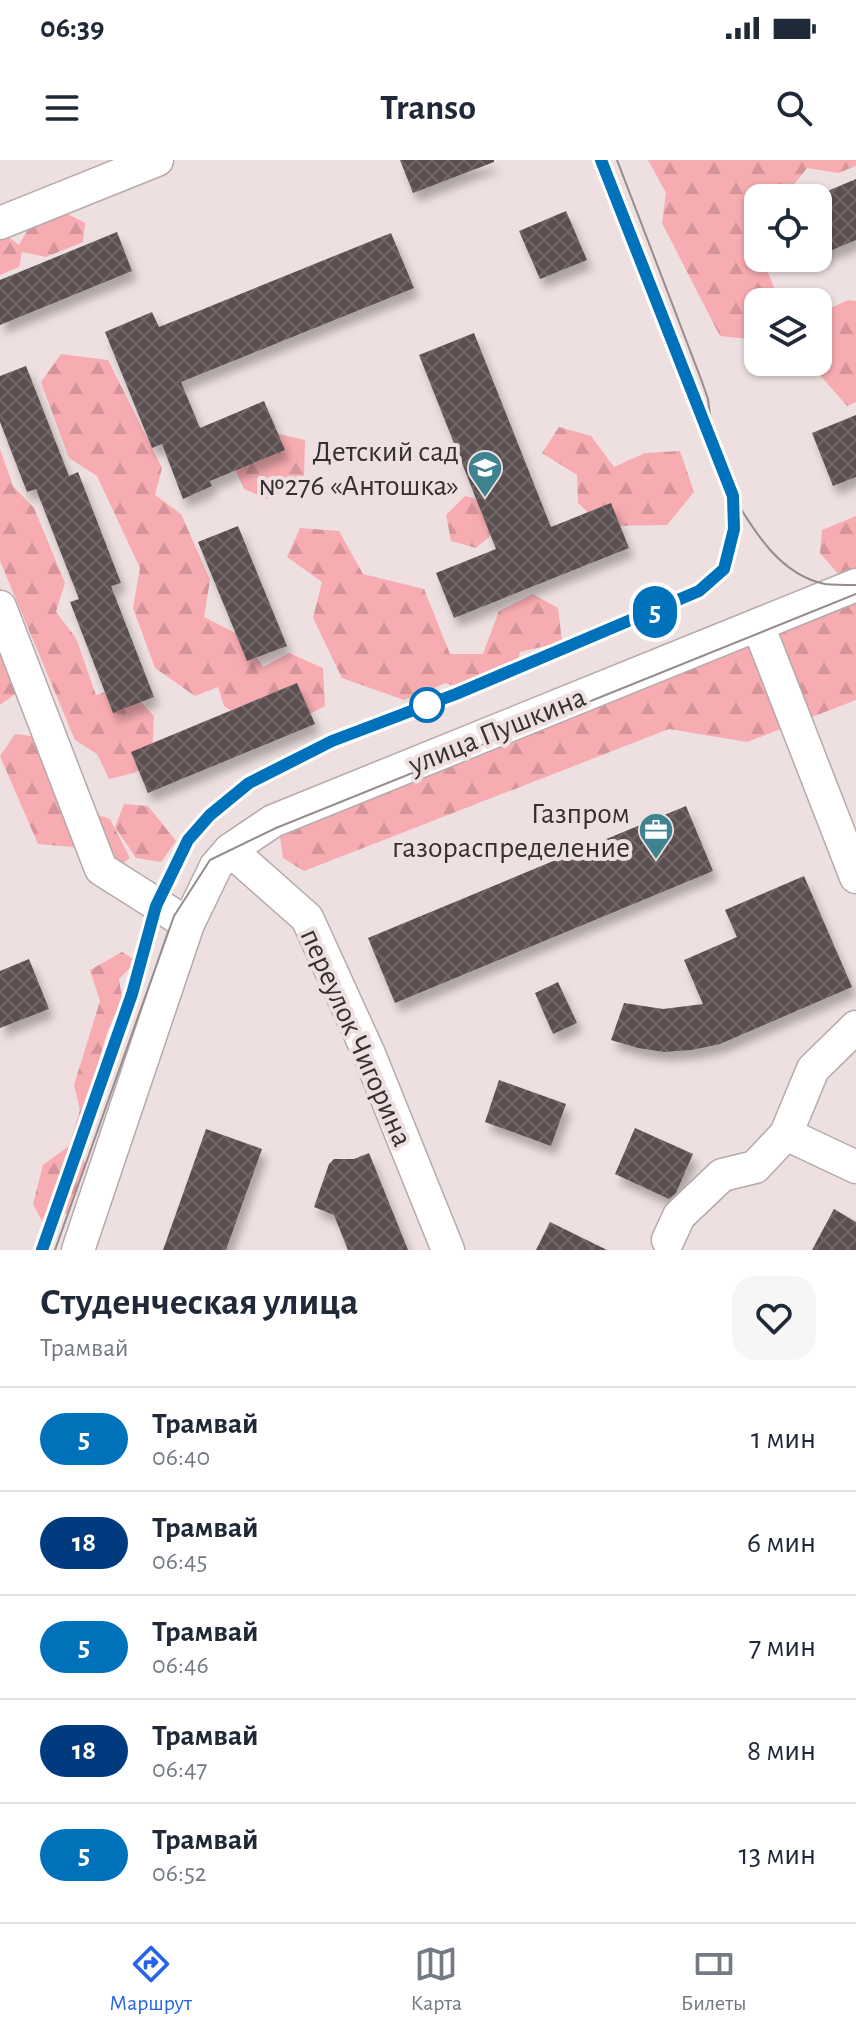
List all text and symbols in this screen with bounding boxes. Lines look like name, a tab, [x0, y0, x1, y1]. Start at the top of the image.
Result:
text: 06:39	[40, 13, 104, 43]
icon: menu	[40, 86, 84, 130]
icon: search	[772, 86, 816, 130]
text: Transo	[380, 90, 476, 126]
map controls	[744, 184, 832, 376]
button: locate	[744, 184, 832, 272]
button: layers	[744, 288, 832, 376]
place label: Детский сад №276 «Антошка»	[258, 437, 459, 501]
school or university icon: Детский сад №276 «Антошка»	[466, 449, 504, 499]
line badge: 5	[629, 586, 681, 638]
text: 5	[649, 598, 661, 626]
street label: улица Пушкина	[404, 682, 590, 780]
unlabelled marker	[410, 688, 444, 722]
place label: Газпром газораспределение	[392, 799, 630, 863]
office icon: Газпром газораспределение	[637, 811, 675, 861]
street label: переулок Чигорина	[295, 924, 418, 1151]
button: heart	[732, 1276, 816, 1360]
text: Студенческая улица	[40, 1284, 358, 1322]
text: Трамвай	[40, 1335, 129, 1361]
text: Трамвай	[152, 1409, 258, 1439]
text: 1 мин	[751, 1424, 816, 1454]
text: 5	[78, 1425, 90, 1453]
text: 06:40	[152, 1444, 210, 1470]
text: Трамвай	[152, 1513, 258, 1543]
text: 6 мин	[747, 1528, 816, 1558]
text: 18	[72, 1529, 96, 1557]
text: 06:45	[152, 1548, 207, 1574]
text: Трамвай	[152, 1617, 258, 1647]
text: 7 мин	[749, 1632, 816, 1662]
text: 5	[78, 1633, 90, 1661]
text: 06:46	[152, 1652, 209, 1678]
text: Трамвай	[152, 1721, 258, 1751]
text: 8 мин	[747, 1736, 816, 1766]
text: 18	[72, 1737, 96, 1765]
text: 06:47	[152, 1756, 207, 1782]
text: Трамвай	[152, 1825, 258, 1855]
text: 13 мин	[739, 1840, 816, 1870]
text: 5	[78, 1841, 90, 1869]
text: 06:52	[152, 1860, 207, 1886]
tab: Маршрут	[109, 1942, 192, 2016]
tab: Карта	[411, 1942, 462, 2016]
tab: Билеты	[681, 1942, 747, 2016]

